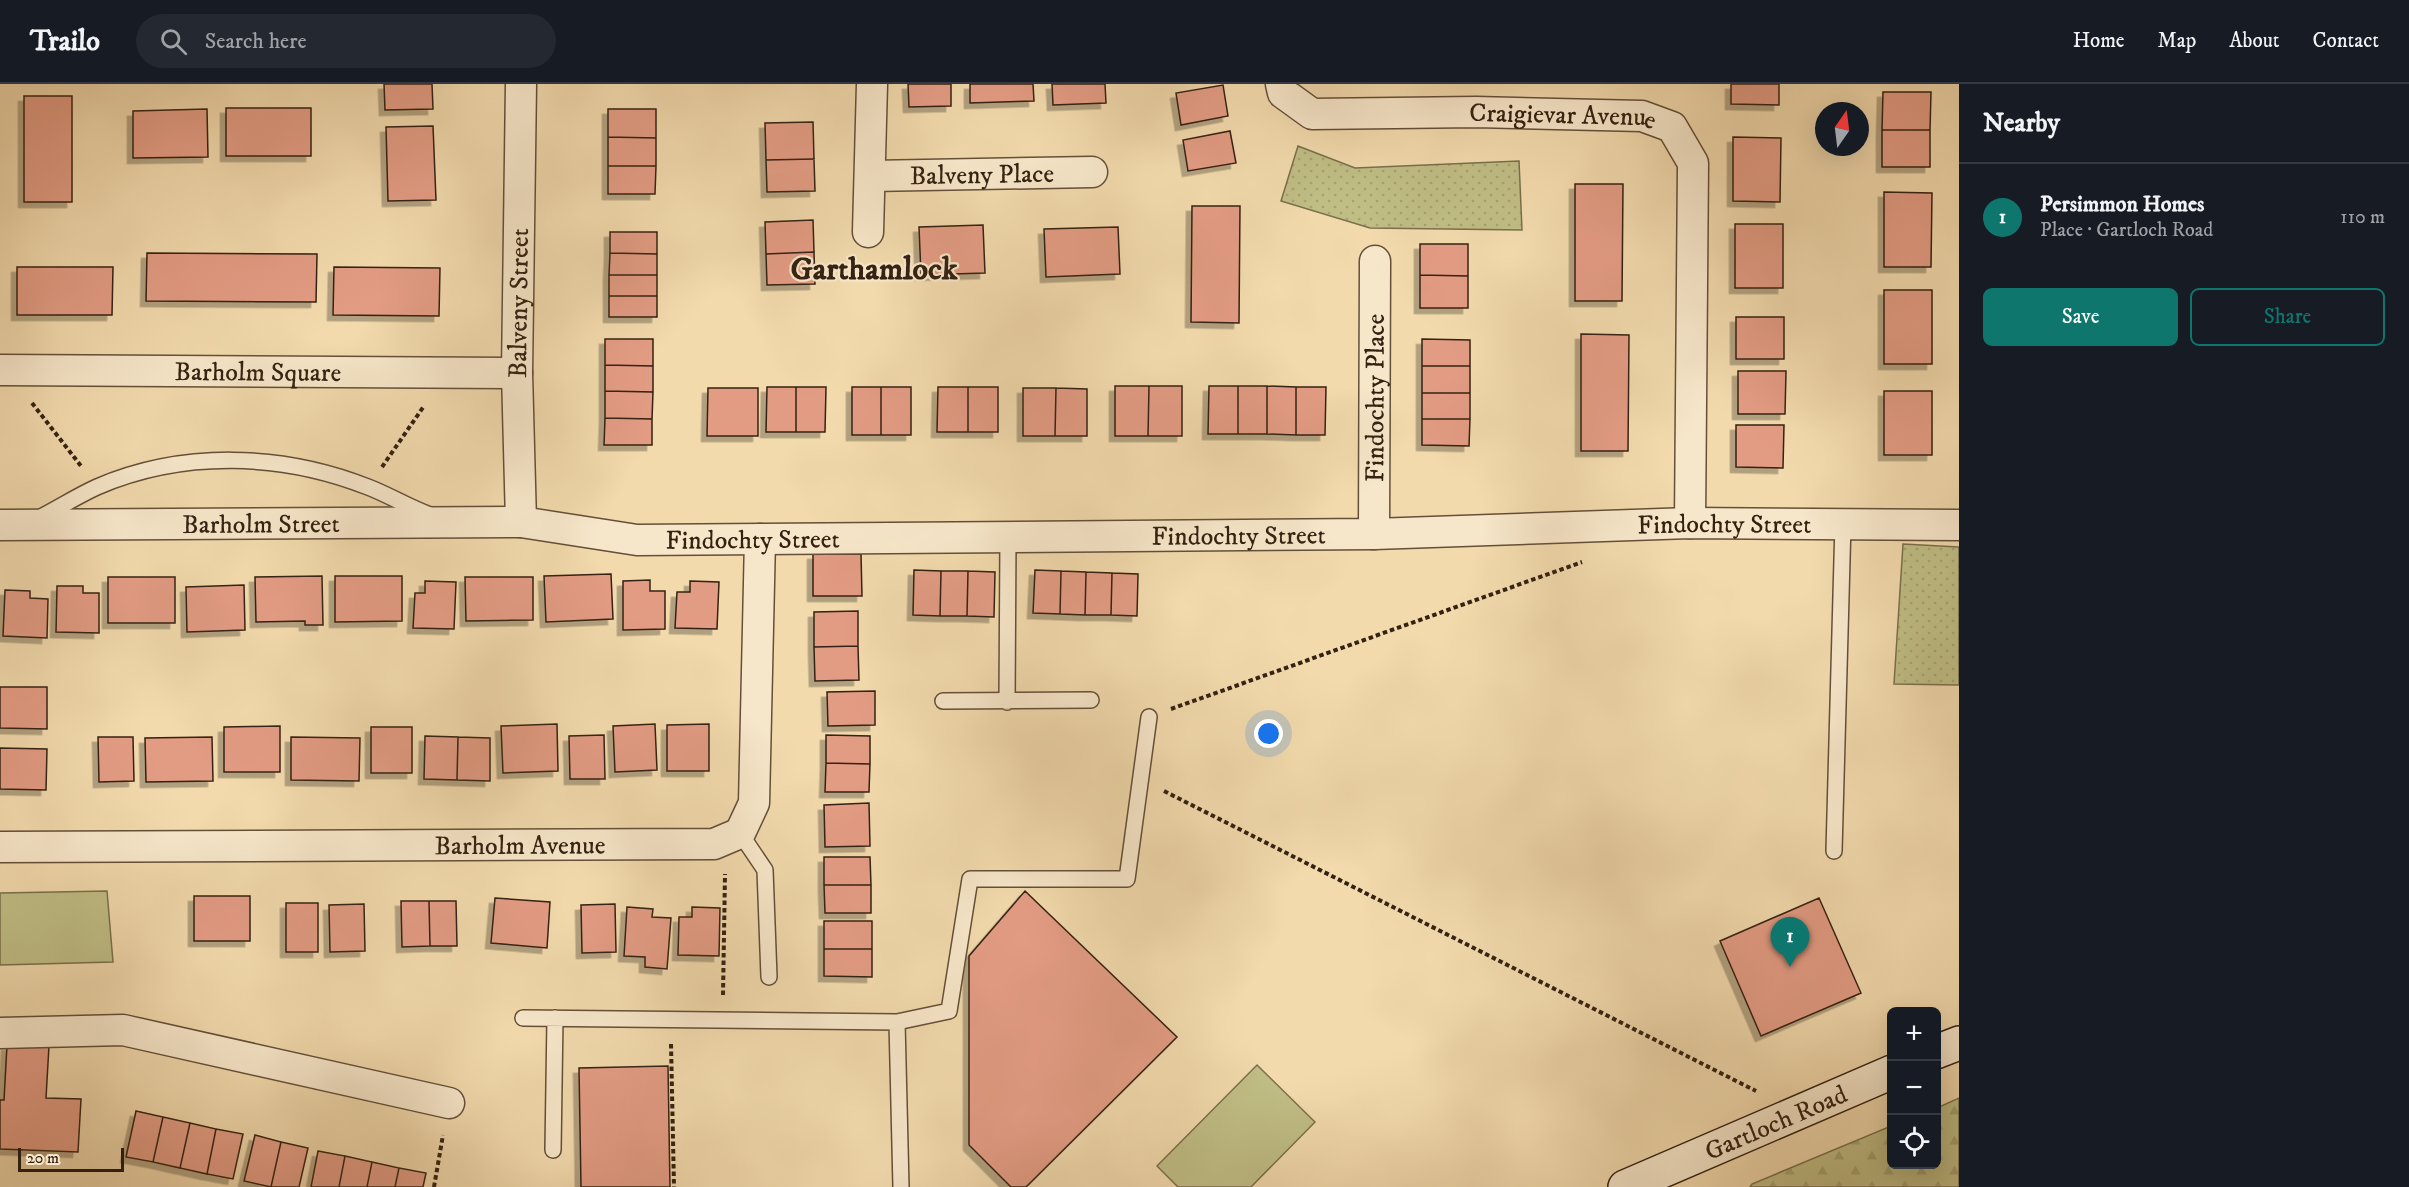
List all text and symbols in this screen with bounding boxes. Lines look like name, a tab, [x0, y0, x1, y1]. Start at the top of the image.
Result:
search box	[136, 14, 556, 68]
text: Trailo	[30, 24, 100, 59]
icon: search	[157, 25, 190, 58]
text: Search here	[205, 28, 307, 55]
text: Home	[2073, 28, 2125, 54]
text: Map	[2158, 28, 2196, 54]
text: About	[2229, 28, 2280, 54]
text: Contact	[2313, 28, 2379, 54]
street label: Craigievar Avenue	[1469, 97, 1661, 138]
north arrow	[1815, 102, 1869, 156]
text: Nearby	[1983, 107, 2060, 140]
street label: Balveny Place	[910, 158, 1055, 193]
text: Persimmon Homes	[2040, 191, 2204, 218]
text: 1	[1999, 205, 2006, 230]
text: 110 m	[2340, 205, 2385, 230]
text: Place · Gartloch Road	[2040, 218, 2213, 243]
street label: Balveny Street	[502, 228, 537, 378]
district label: Garthamlock	[790, 250, 959, 290]
button: Save	[1983, 288, 2178, 346]
button: Share	[2190, 288, 2385, 346]
street label: Findochty Place	[1359, 314, 1393, 482]
street label: Barholm Square	[175, 356, 341, 390]
street label: Barholm Street	[182, 508, 340, 542]
street label: Findochty Street	[1637, 508, 1812, 543]
street label: Findochty Street	[1151, 519, 1326, 554]
street label: Findochty Street	[665, 523, 840, 558]
your location	[1254, 719, 1283, 748]
street label: Barholm Avenue	[434, 829, 606, 863]
pin: 1	[1770, 918, 1810, 967]
map controls	[1887, 1007, 1941, 1169]
button: +	[1887, 1007, 1941, 1061]
button: −	[1887, 1061, 1941, 1115]
street label: Gartloch Road	[1700, 1078, 1853, 1169]
button: locate	[1887, 1115, 1941, 1169]
scale bar	[18, 1145, 124, 1172]
text: 20 m	[27, 1148, 59, 1168]

